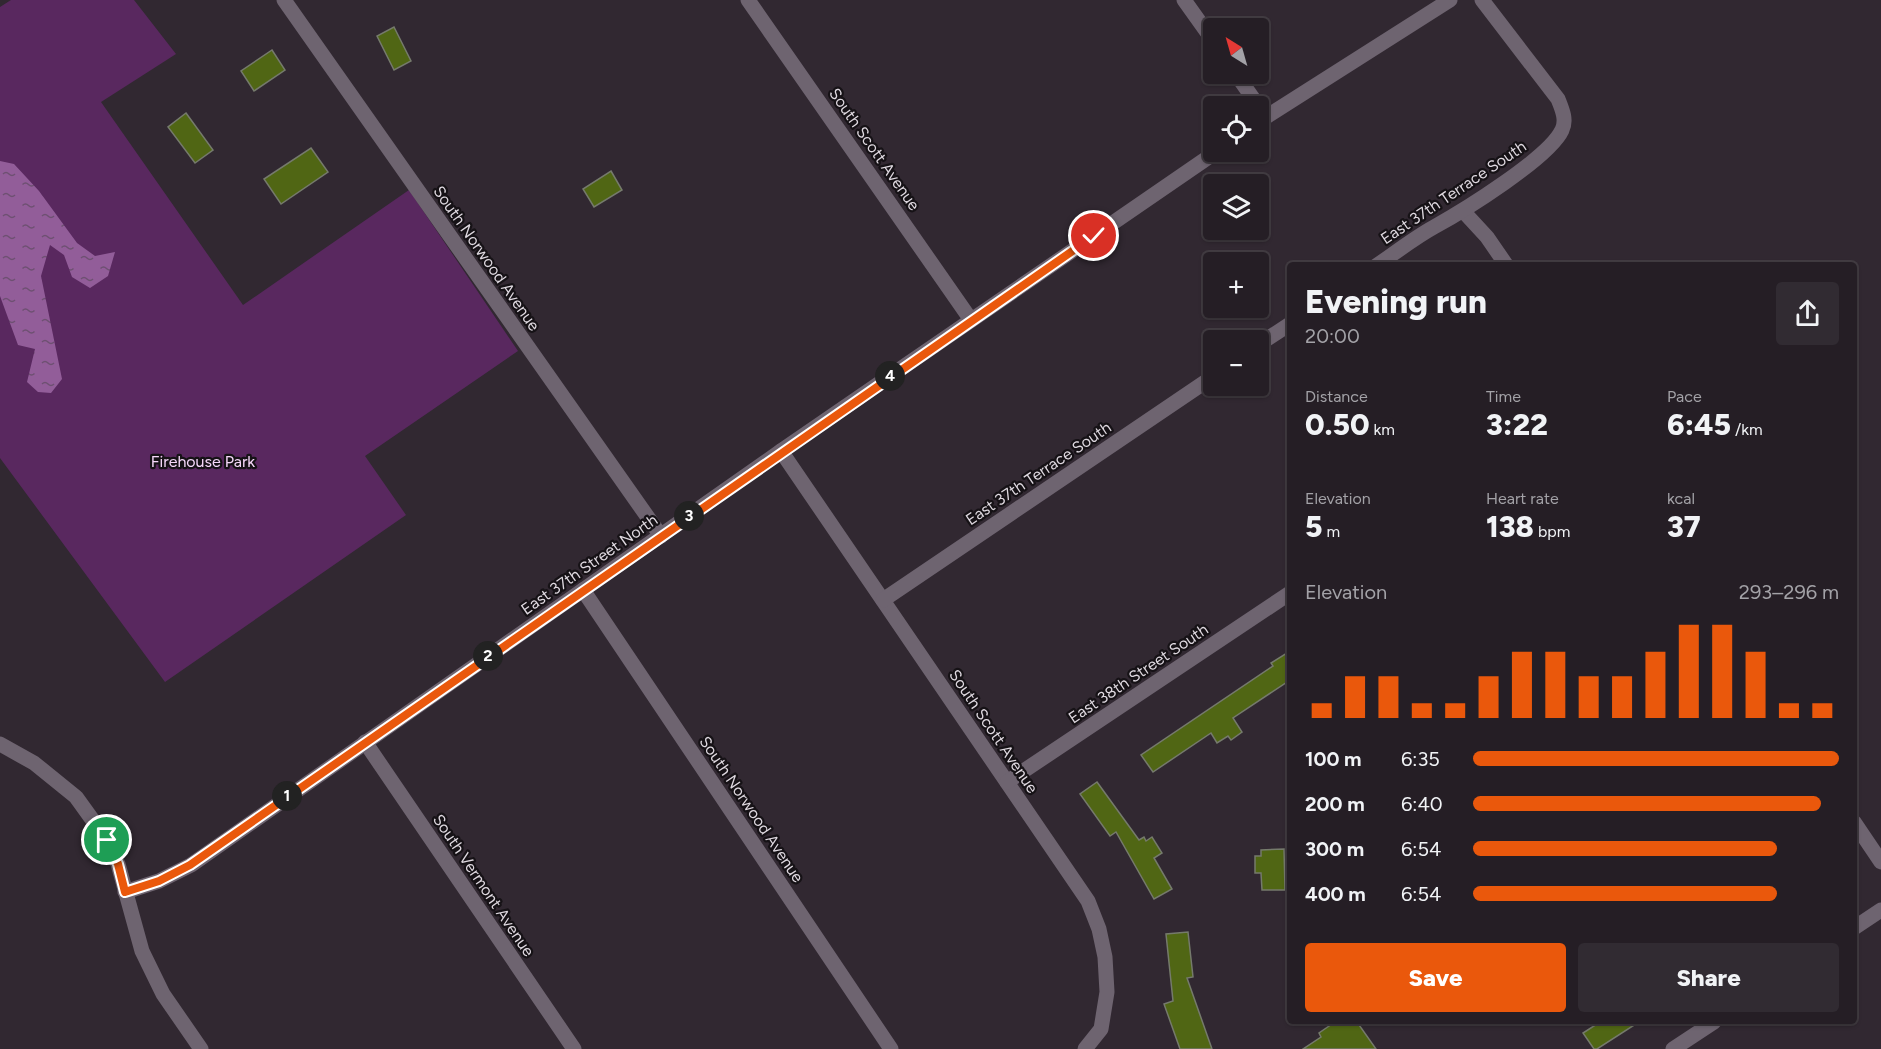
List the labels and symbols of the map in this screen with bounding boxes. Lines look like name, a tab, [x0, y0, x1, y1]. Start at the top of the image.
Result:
north arrow	[1203, 18, 1269, 84]
street label: South Scott Avenue	[825, 85, 924, 214]
street label: East 37th Terrace South	[1377, 137, 1530, 248]
street label: South Norwood Avenue	[429, 182, 544, 335]
pin	[1068, 210, 1119, 261]
pin: 4	[875, 361, 905, 391]
street label: East 37th Terrace South	[962, 418, 1115, 529]
park label: Firehouse Park	[151, 452, 255, 471]
pin: 3	[674, 501, 704, 531]
street label: East 37th Street North	[517, 510, 661, 619]
street label: East 38th Street South	[1065, 620, 1212, 727]
pin: 2	[473, 641, 503, 671]
street label: South Scott Avenue	[945, 666, 1042, 797]
street label: South Norwood Avenue	[696, 733, 808, 886]
pin: 1	[272, 781, 302, 811]
street label: South Vermont Avenue	[429, 811, 538, 960]
pin	[81, 814, 132, 865]

